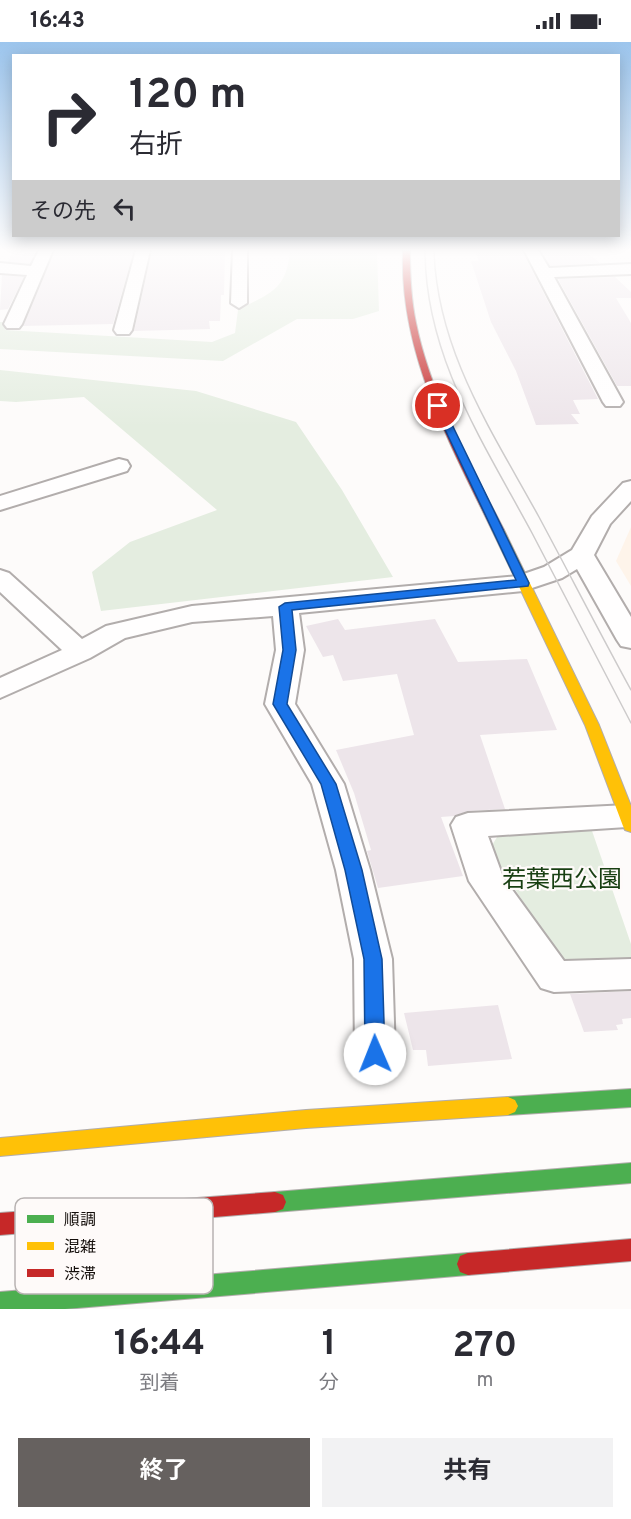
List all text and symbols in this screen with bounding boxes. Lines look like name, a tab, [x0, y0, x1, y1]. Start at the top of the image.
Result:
text: 16:43	[30, 8, 85, 35]
text: 120 m	[129, 70, 246, 123]
icon: right	[30, 78, 108, 156]
text: 右折	[129, 129, 183, 163]
icon: left	[108, 192, 141, 225]
text: その先	[30, 199, 96, 226]
pin	[412, 380, 463, 431]
icon: arrive	[421, 389, 454, 422]
park label: 若葉西公園	[502, 866, 622, 896]
position arrow	[343, 1022, 407, 1086]
legend	[15, 1198, 213, 1294]
text: 順調	[64, 1211, 96, 1231]
text: 混雑	[64, 1238, 96, 1258]
text: 渋滞	[64, 1265, 96, 1285]
text: 16:44	[114, 1322, 205, 1368]
text: 1	[322, 1322, 336, 1368]
text: 270	[453, 1324, 517, 1370]
text: m	[476, 1368, 493, 1394]
text: 到着	[139, 1371, 179, 1397]
text: 分	[319, 1371, 339, 1397]
button: 終了	[18, 1438, 310, 1507]
button: 共有	[322, 1438, 613, 1507]

